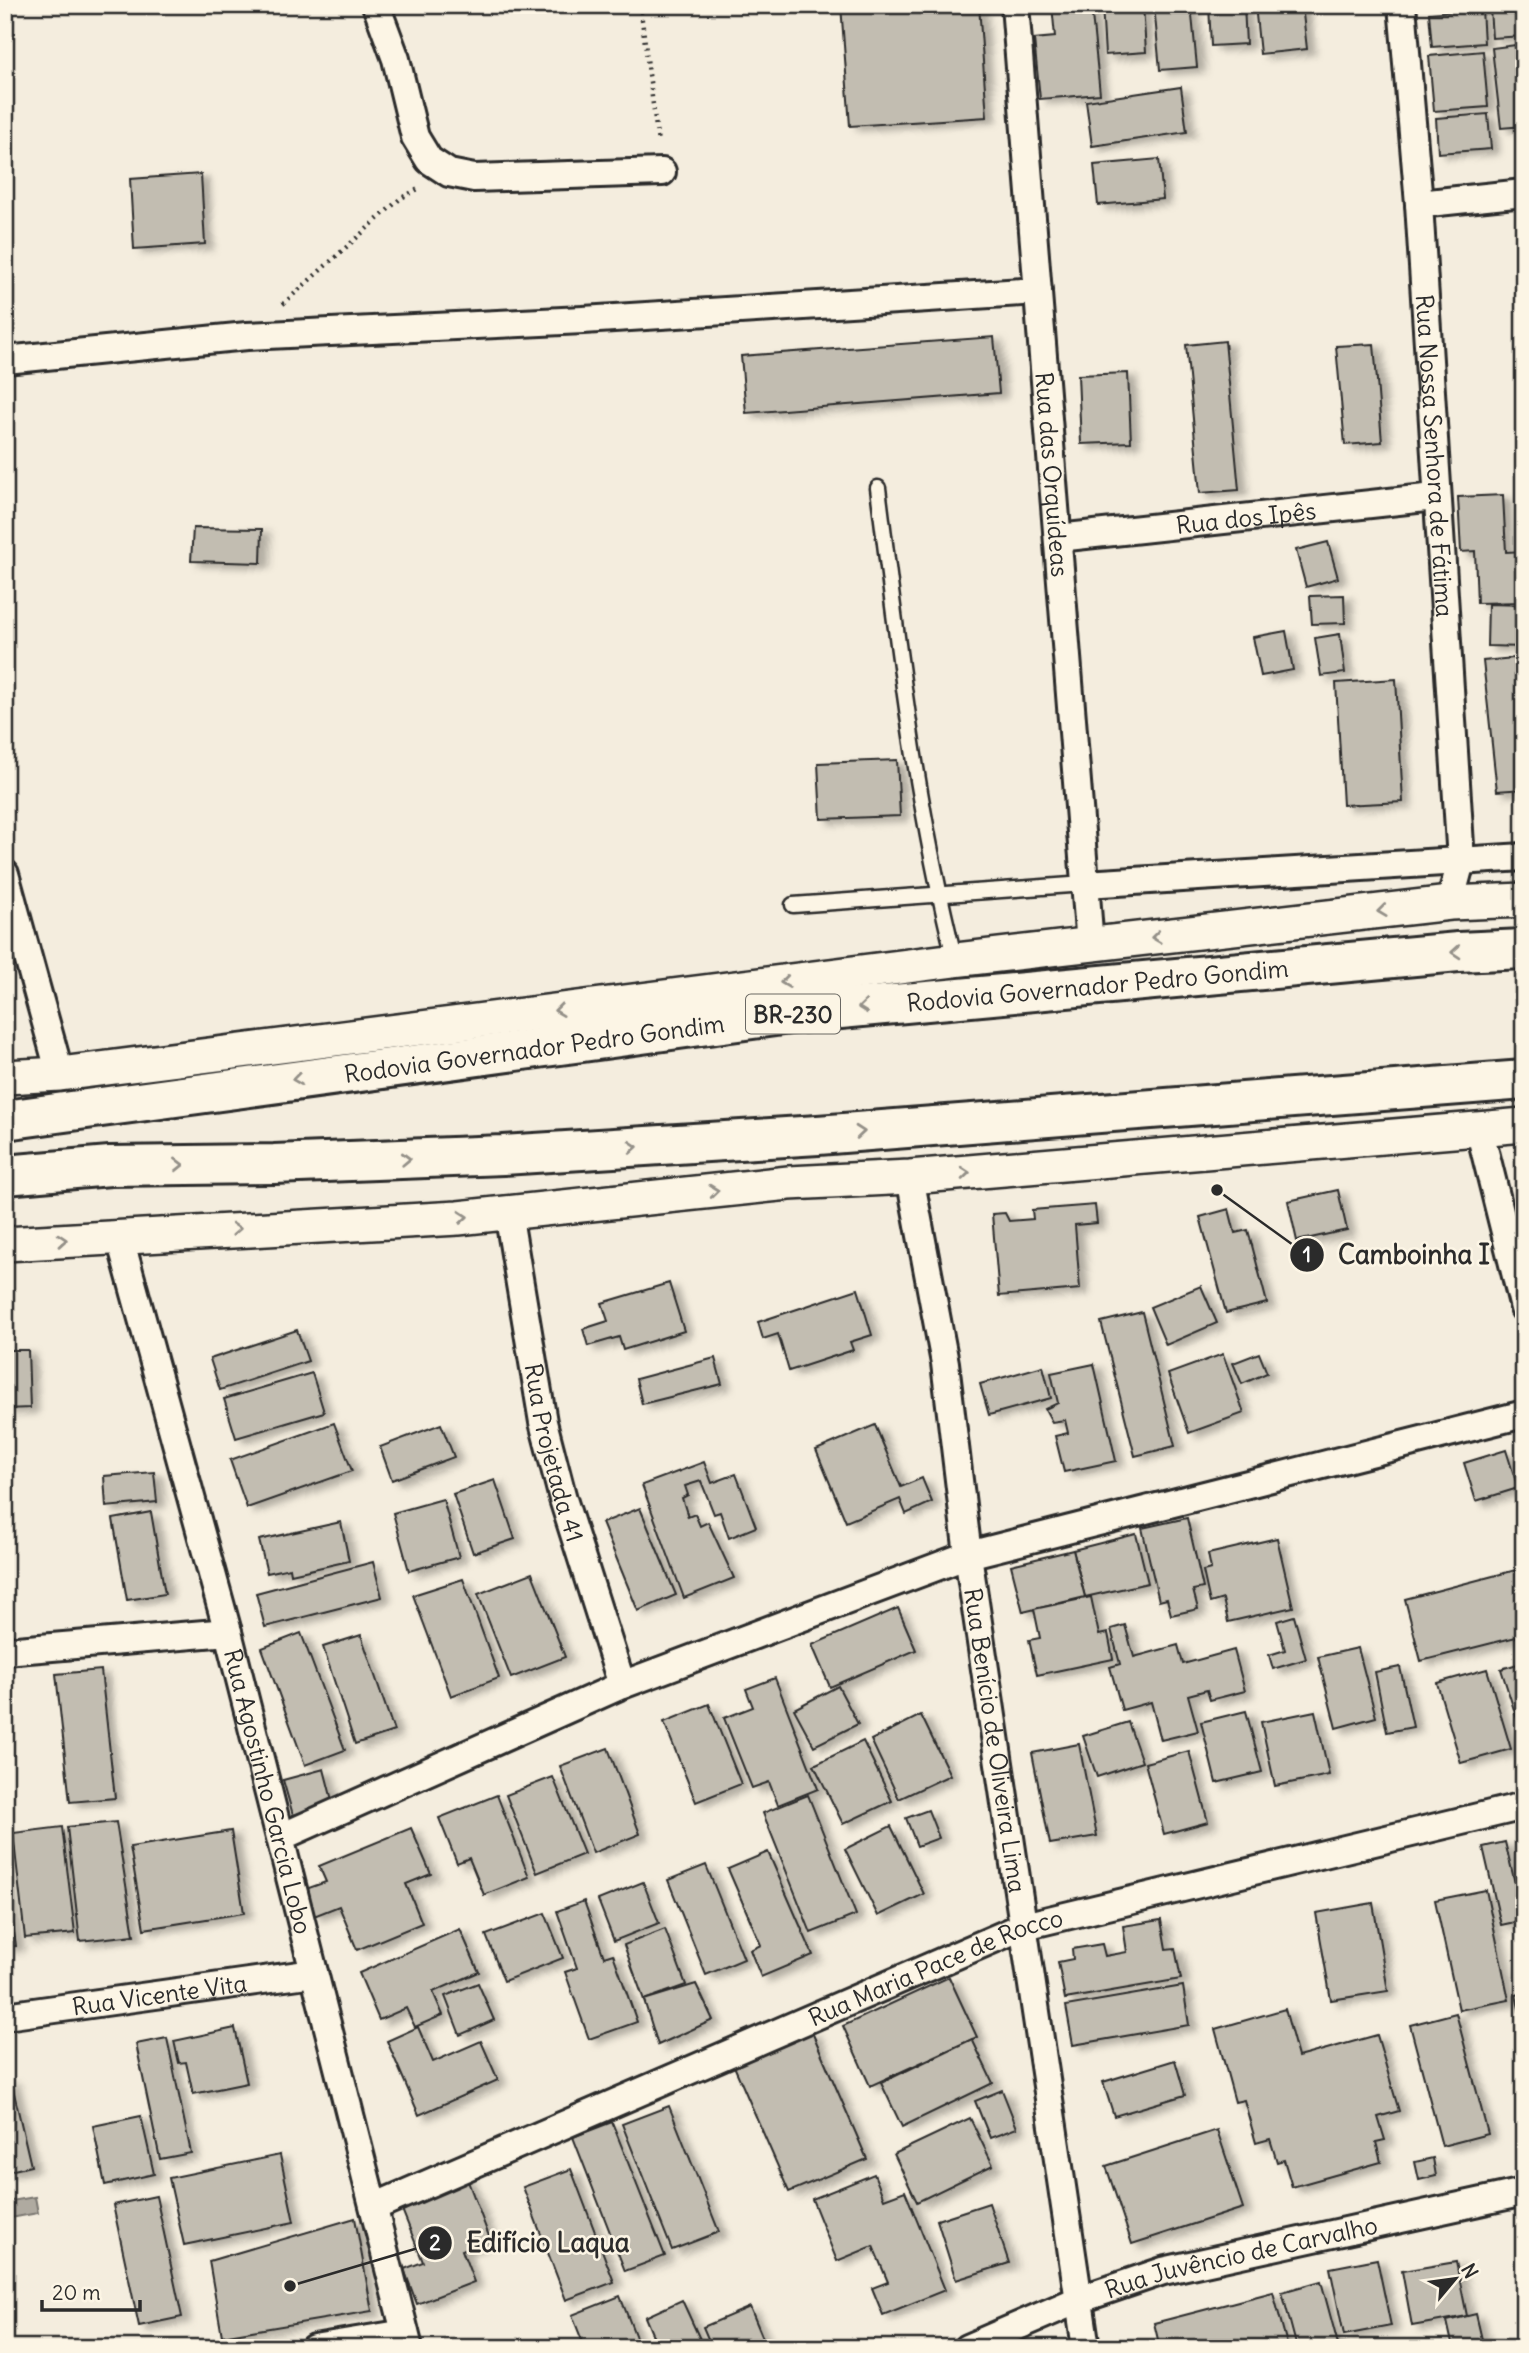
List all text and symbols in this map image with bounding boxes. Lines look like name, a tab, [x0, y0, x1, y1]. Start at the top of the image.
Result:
street label: Rua Nossa Senhora de Fátima	[1410, 293, 1460, 618]
street label: Rua das Orquídeas	[1029, 371, 1076, 578]
street label: Rua dos Ipês	[1174, 495, 1317, 540]
one-way arrow	[1377, 903, 1388, 918]
one-way arrow	[1151, 929, 1162, 944]
one-way arrow	[1450, 944, 1461, 959]
street label: Rodovia Governador Pedro Gondim	[905, 953, 1290, 1018]
one-way arrow	[779, 974, 790, 989]
road number: BR-230	[746, 995, 840, 1034]
one-way arrow	[857, 999, 868, 1014]
one-way arrow	[553, 1003, 565, 1018]
street label: Rodovia Governador Pedro Gondim	[342, 1008, 726, 1089]
one-way arrow	[291, 1072, 303, 1087]
one-way arrow	[855, 1125, 866, 1140]
one-way arrow	[628, 1140, 639, 1155]
one-way arrow	[401, 1151, 412, 1166]
one-way arrow	[174, 1157, 184, 1173]
one-way arrow	[959, 1165, 971, 1180]
one-way arrow	[709, 1184, 720, 1199]
one-way arrow	[458, 1210, 469, 1225]
one-way arrow	[231, 1222, 242, 1237]
callout: Camboinha I	[1290, 1231, 1504, 1278]
one-way arrow	[57, 1233, 68, 1248]
text: Camboinha I	[1338, 1238, 1490, 1271]
text: 1	[1303, 1241, 1311, 1268]
street label: Rua Projetada 41	[518, 1361, 591, 1545]
street label: Rua Benício de Oliveira Lima	[958, 1586, 1033, 1895]
street label: Rua Agostinho Garcia Lobo	[218, 1646, 319, 1937]
street label: Rua Maria Pace de Rocco	[804, 1902, 1066, 2032]
street label: Rua Vicente Vita	[70, 1968, 249, 2021]
street label: Rua Juvêncio de Carvalho	[1101, 2209, 1380, 2305]
callout: Edifício Laqua	[418, 2219, 644, 2266]
text: Edifício Laqua	[466, 2226, 630, 2259]
text: 2	[429, 2229, 441, 2256]
north arrow	[1420, 2244, 1490, 2314]
text: N	[1456, 2259, 1484, 2282]
scale bar	[42, 2269, 140, 2313]
text: 20 m	[52, 2279, 101, 2306]

